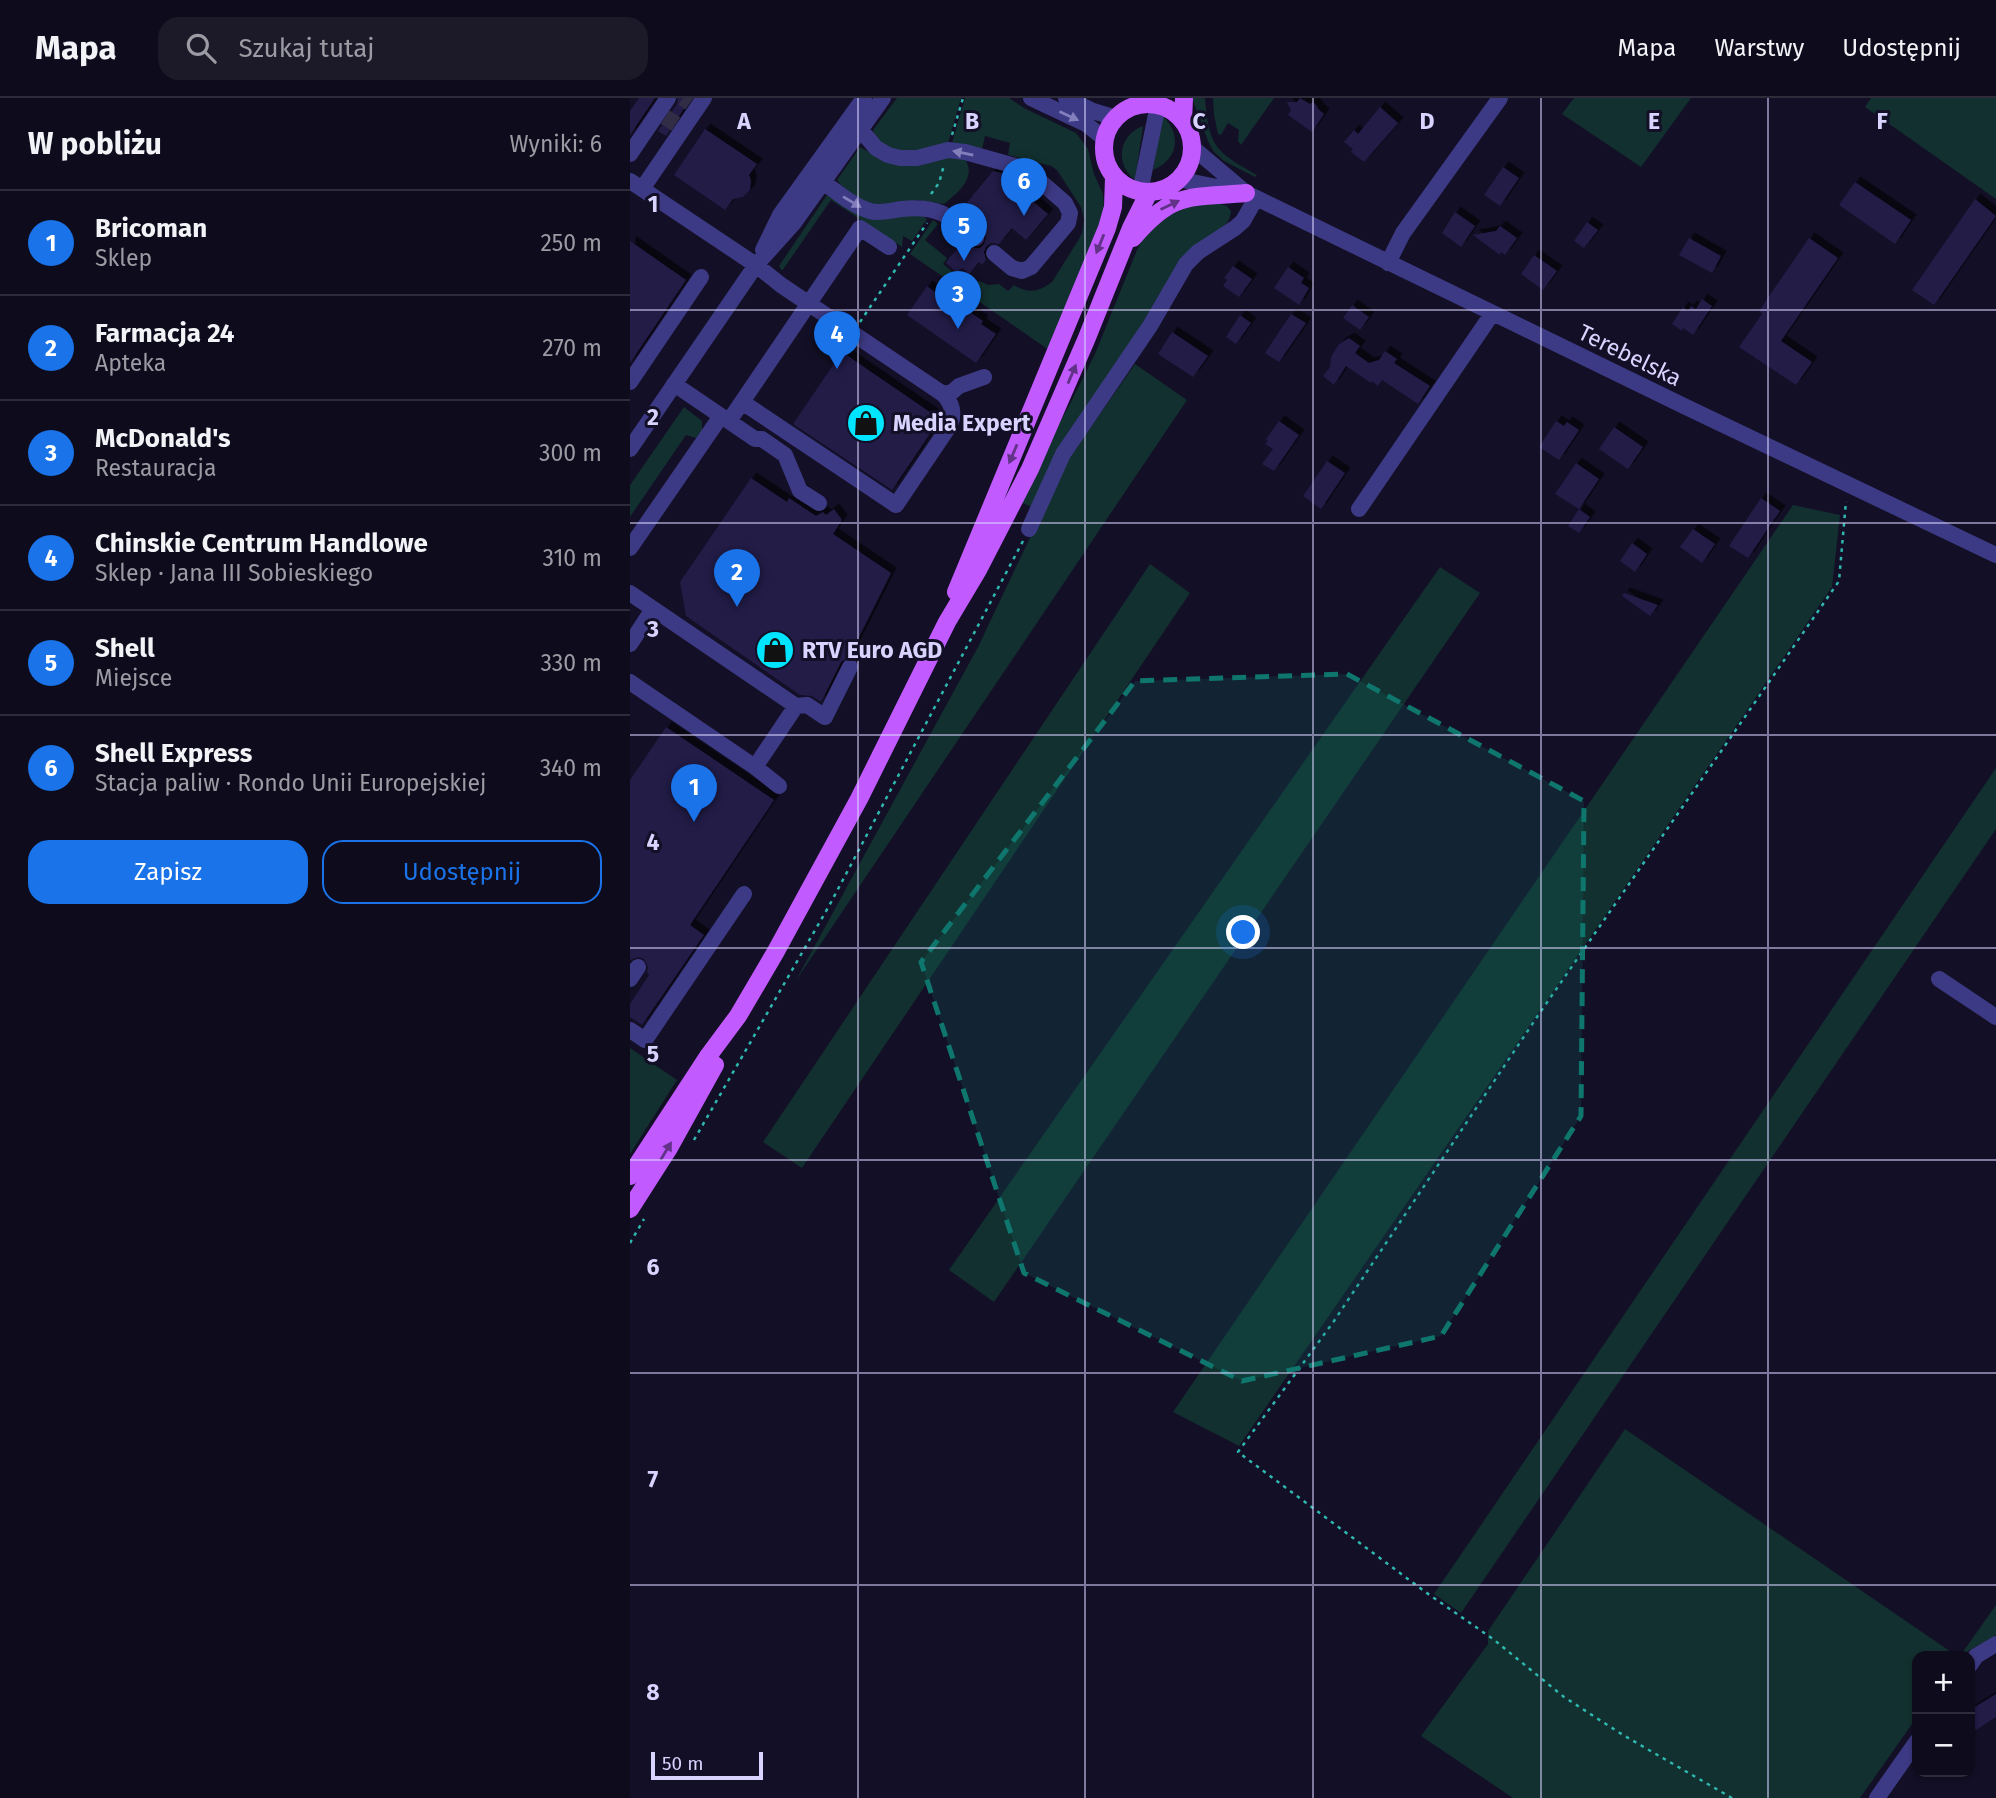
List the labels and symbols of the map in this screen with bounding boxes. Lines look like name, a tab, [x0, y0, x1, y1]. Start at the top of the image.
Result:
text: A	[736, 107, 751, 135]
text: B	[965, 107, 979, 135]
text: C	[1192, 107, 1206, 135]
text: D	[1420, 107, 1435, 135]
text: E	[1648, 107, 1660, 135]
text: F	[1876, 107, 1888, 135]
one-way arrow	[1059, 110, 1079, 122]
one-way arrow	[952, 147, 974, 158]
pin: 6	[1001, 158, 1047, 216]
text: 1	[648, 190, 658, 218]
one-way arrow	[843, 195, 862, 208]
one-way arrow	[1161, 200, 1181, 212]
pin: 5	[941, 203, 987, 261]
one-way arrow	[1095, 234, 1106, 255]
pin: 3	[935, 271, 981, 329]
pin: 4	[814, 311, 860, 369]
street label: Terebelska	[1574, 318, 1686, 392]
one-way arrow	[1067, 363, 1078, 384]
shop icon: Media Expert	[845, 402, 887, 444]
text: 2	[647, 403, 659, 431]
place label: Media Expert	[893, 409, 1032, 437]
one-way arrow	[1007, 444, 1019, 464]
pin: 2	[714, 549, 760, 607]
text: 3	[646, 615, 659, 643]
shop icon: RTV Euro AGD	[754, 629, 796, 671]
place label: RTV Euro AGD	[802, 636, 942, 664]
pin: 1	[671, 764, 717, 822]
text: 4	[647, 828, 660, 856]
your location	[1226, 915, 1260, 949]
text: 5	[647, 1040, 659, 1068]
one-way arrow	[660, 1142, 673, 1161]
text: 6	[647, 1253, 660, 1281]
text: 7	[648, 1465, 659, 1493]
text: 8	[646, 1678, 660, 1706]
scale bar	[651, 1749, 763, 1781]

